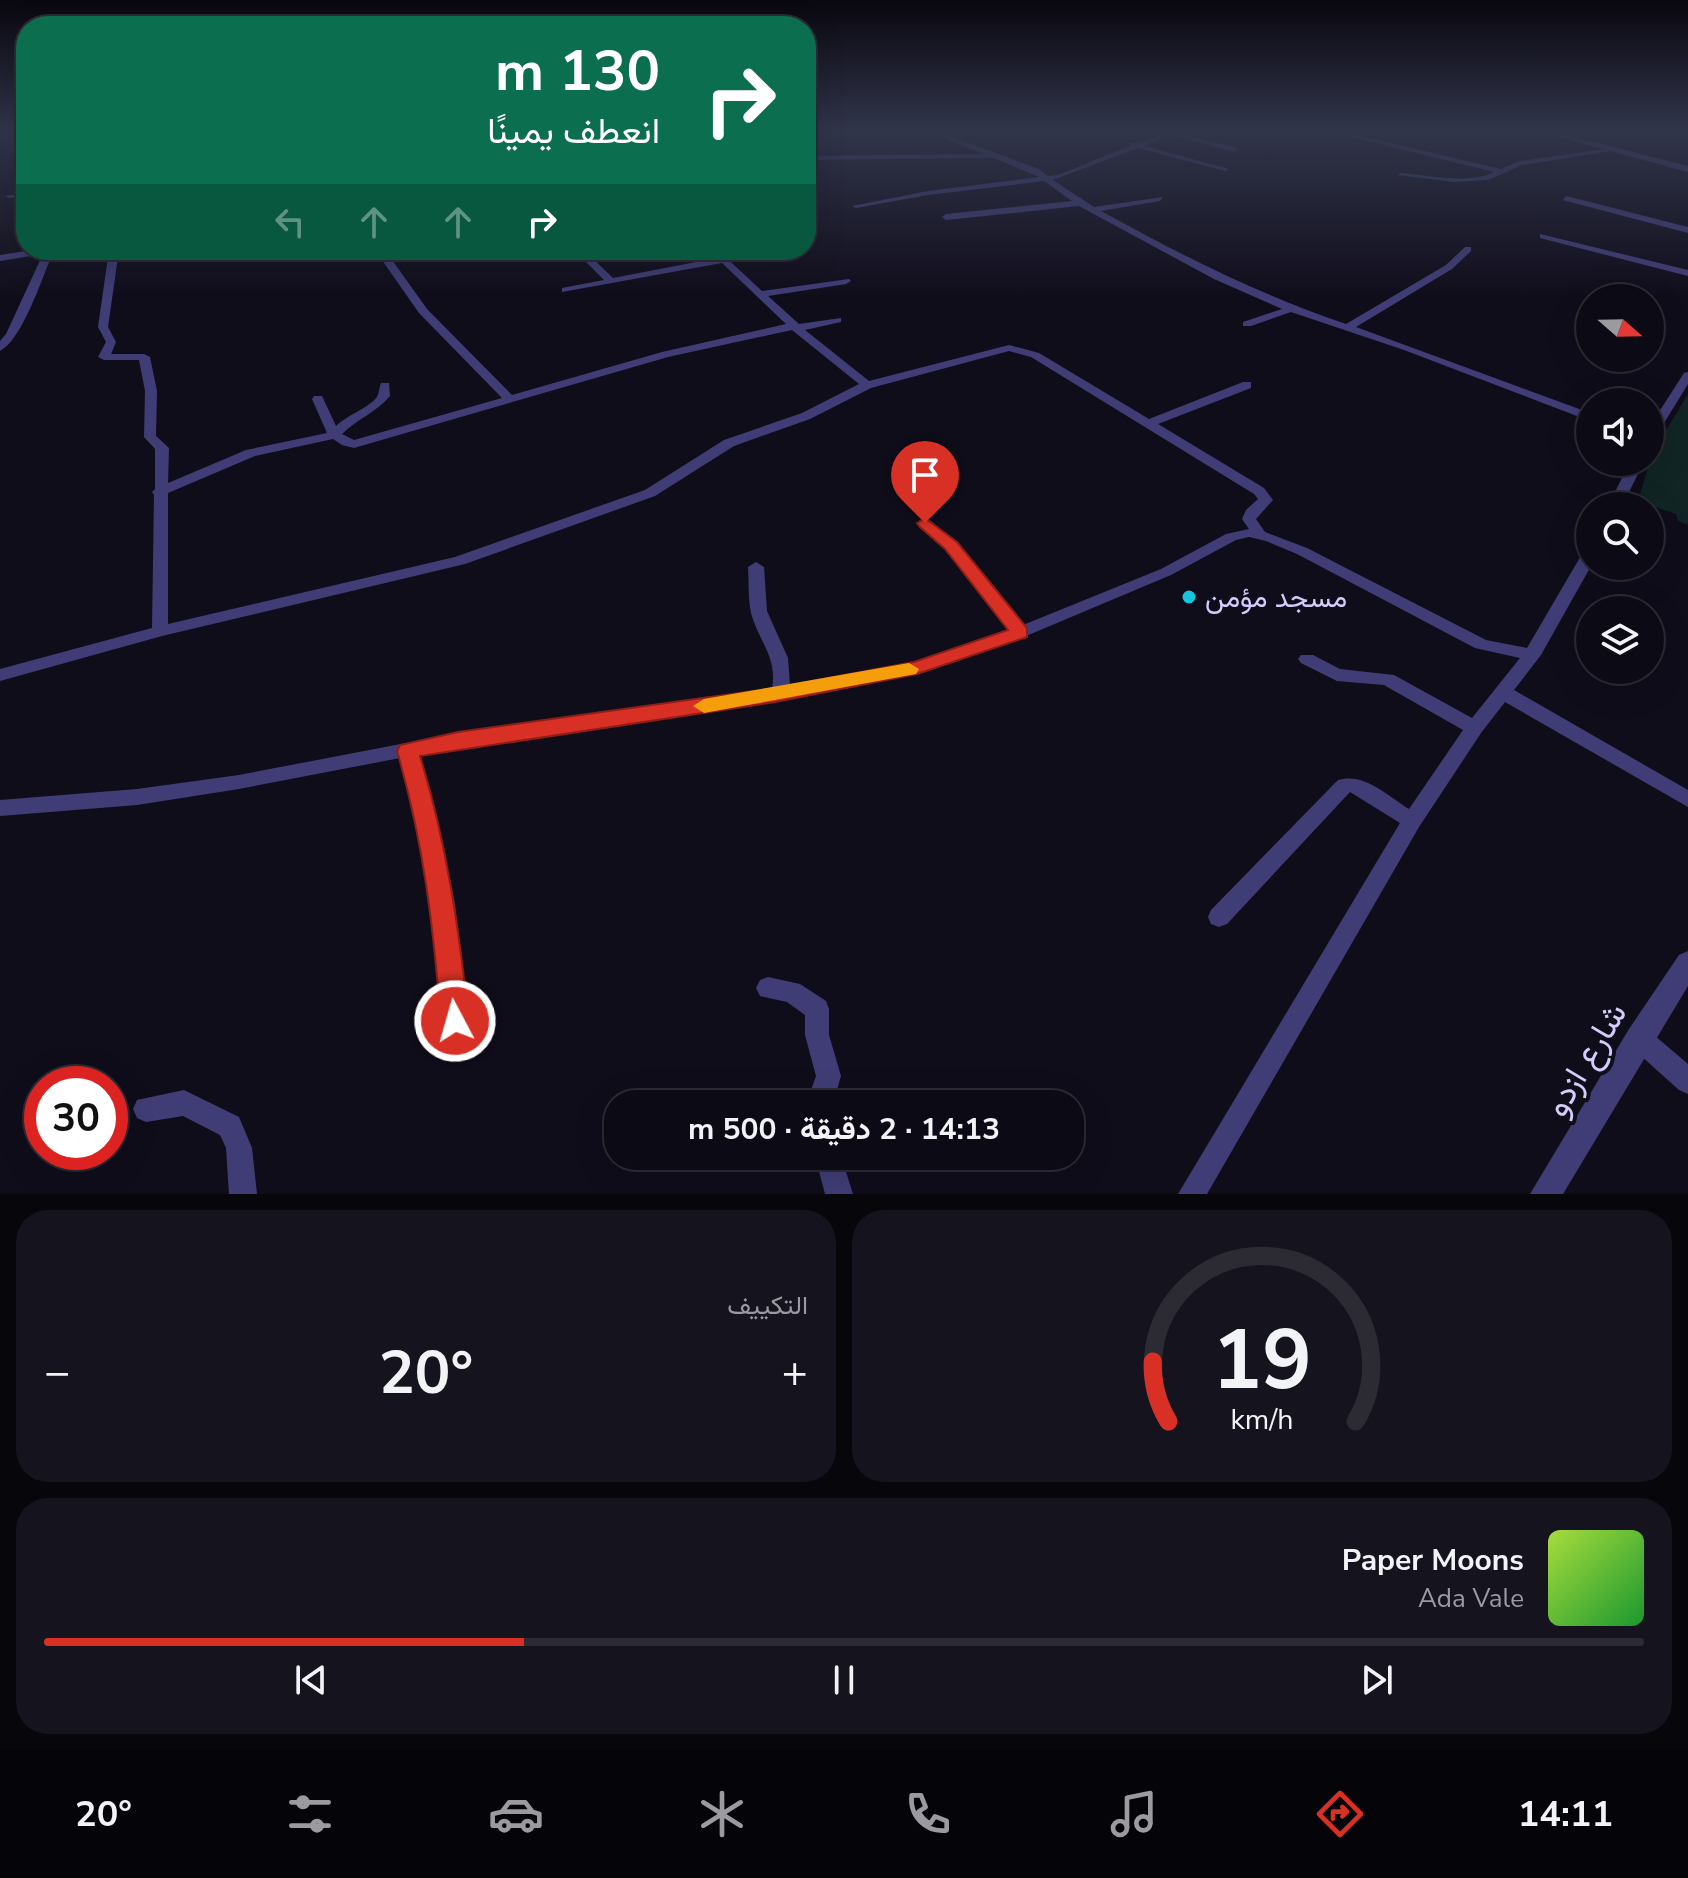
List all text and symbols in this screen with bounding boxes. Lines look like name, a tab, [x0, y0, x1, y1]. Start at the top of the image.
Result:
text: 130 m	[495, 33, 660, 110]
icon: right	[688, 48, 792, 152]
text: انعطف يمينًا	[487, 107, 660, 156]
icon: left	[268, 200, 312, 244]
icon: ahead	[352, 200, 396, 244]
icon: ahead	[436, 200, 480, 244]
icon: right	[520, 200, 564, 244]
north arrow	[1576, 284, 1664, 372]
map controls	[1576, 284, 1664, 684]
button: sound	[1576, 388, 1664, 476]
pin	[891, 441, 959, 523]
icon: arrive	[903, 453, 947, 497]
button: search	[1576, 492, 1664, 580]
place label: مسجد مؤمن	[1205, 579, 1347, 617]
marker: مسجد مؤمن	[1180, 588, 1198, 606]
button: layers	[1576, 596, 1664, 684]
position arrow	[413, 979, 497, 1063]
street label: شارع ازدو	[1534, 994, 1638, 1125]
speed limit sign: 30	[24, 1066, 128, 1170]
text: 14:13 · 2 دقيقة · 500 m	[688, 1109, 1000, 1150]
text: التكييف	[727, 1288, 808, 1323]
text: 19	[1212, 1304, 1312, 1417]
text: 20°	[379, 1332, 473, 1414]
text: −	[44, 1343, 70, 1403]
text: +	[782, 1343, 808, 1403]
text: km/h	[1231, 1400, 1293, 1439]
text: Paper Moons	[1342, 1540, 1524, 1581]
text: Ada Vale	[1418, 1581, 1524, 1616]
icon: previous	[289, 1658, 333, 1702]
icon: pause	[822, 1658, 866, 1702]
icon: next	[1355, 1658, 1399, 1702]
icon: filters	[282, 1786, 338, 1842]
icon: car	[488, 1786, 544, 1842]
icon: climate	[694, 1786, 750, 1842]
icon: phone	[900, 1786, 956, 1842]
icon: music	[1106, 1786, 1162, 1842]
icon: directions	[1312, 1786, 1368, 1842]
text: 20°	[75, 1790, 132, 1839]
text: 14:11	[1518, 1790, 1613, 1839]

